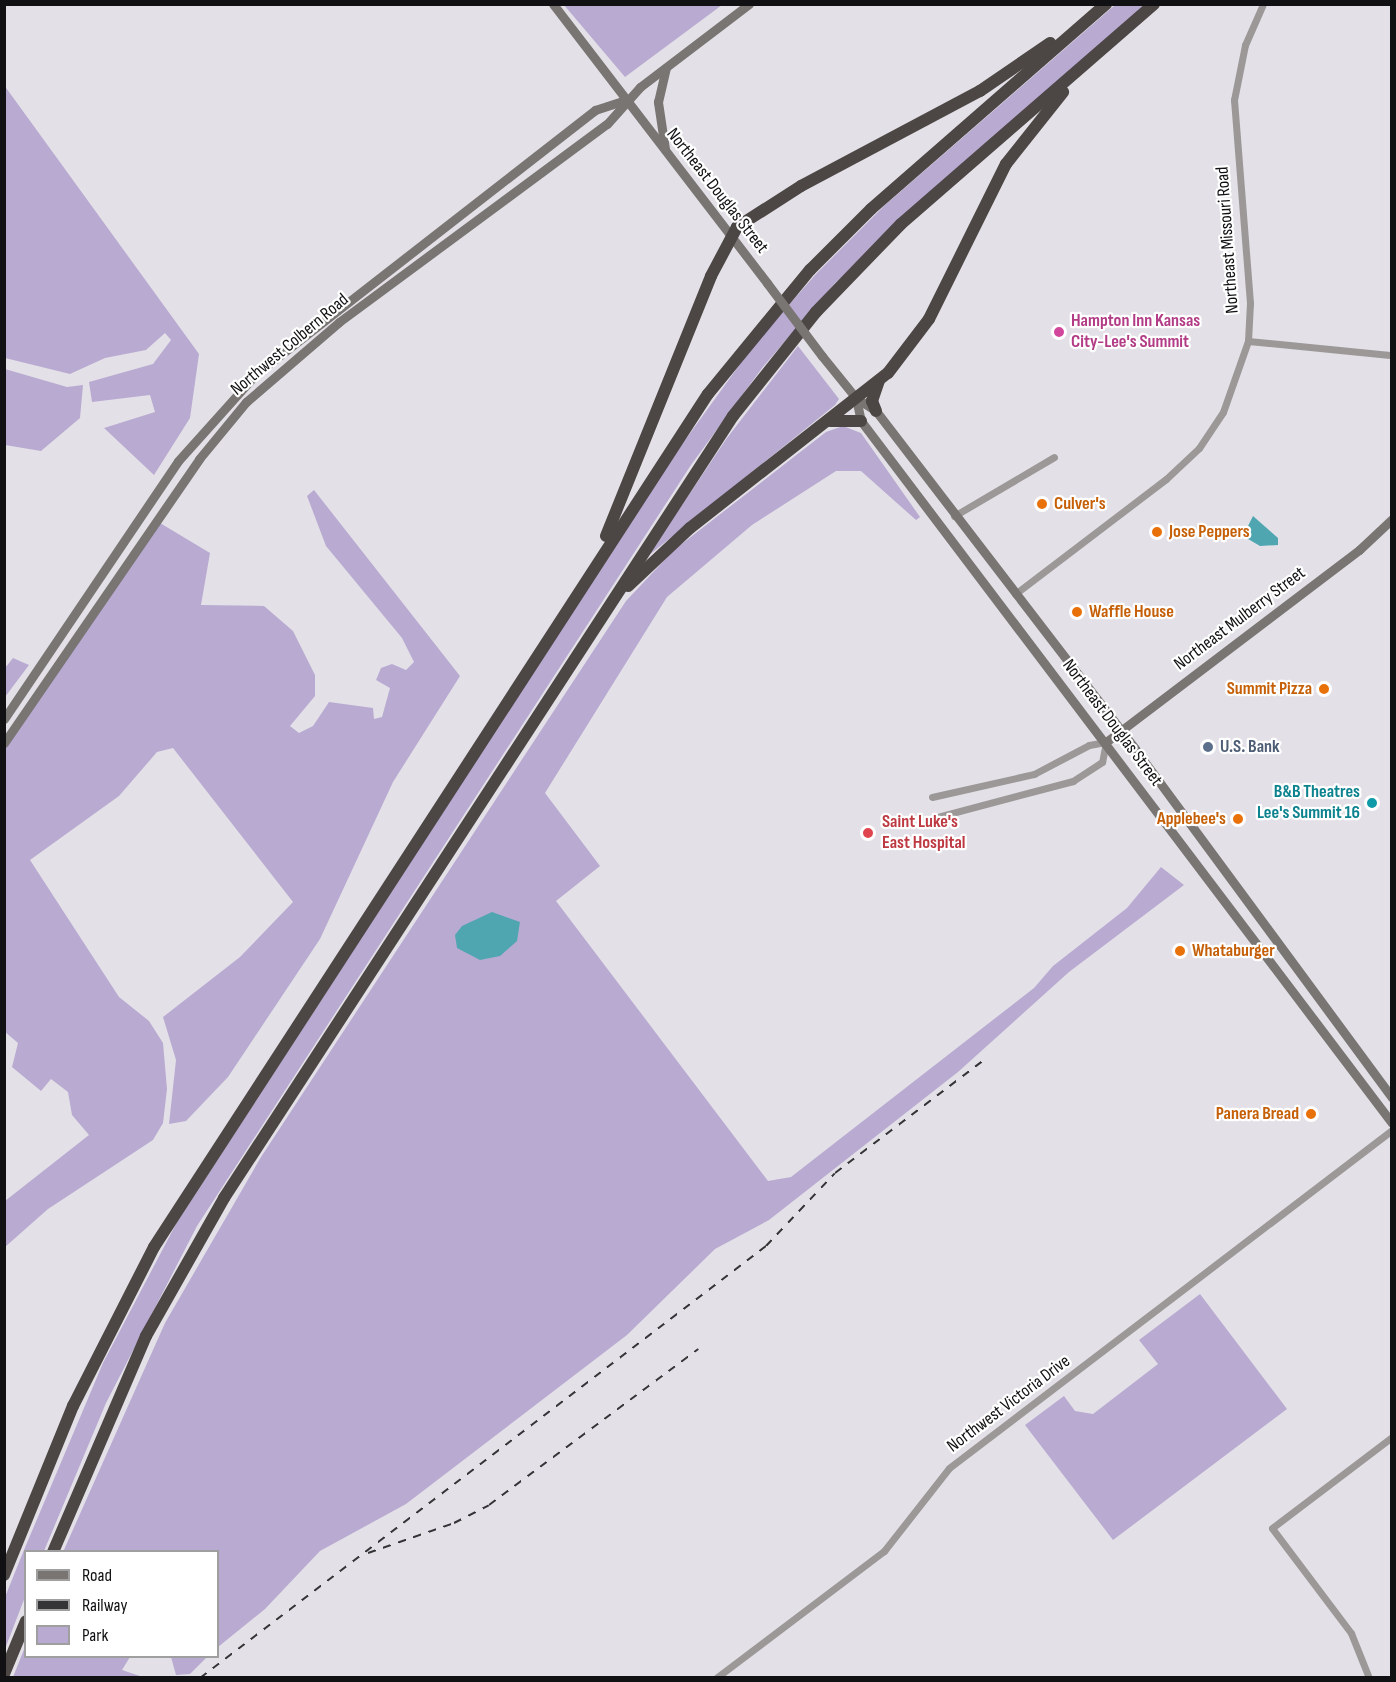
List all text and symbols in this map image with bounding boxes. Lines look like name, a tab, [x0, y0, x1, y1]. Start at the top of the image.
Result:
street label: Northeast Douglas Street	[661, 124, 773, 258]
street label: Northeast Missouri Road	[1212, 166, 1244, 314]
street label: Northwest Colbern Road	[227, 289, 353, 401]
place label: Hampton Inn Kansas City-Lee's Summit	[1071, 311, 1200, 354]
marker: Hampton Inn Kansas City-Lee's Summit	[1052, 325, 1066, 339]
place label: Culver's	[1054, 493, 1106, 515]
marker: Culver's	[1035, 497, 1049, 511]
place label: Jose Peppers	[1169, 521, 1250, 543]
marker: Jose Peppers	[1150, 525, 1164, 539]
street label: Northeast Mulberry Street	[1170, 563, 1310, 675]
place label: Waffle House	[1089, 601, 1174, 623]
marker: Waffle House	[1070, 605, 1084, 619]
street label: Northeast Douglas Street	[1057, 655, 1167, 791]
place label: Summit Pizza	[1227, 678, 1312, 700]
marker: Summit Pizza	[1317, 682, 1331, 696]
place label: U.S. Bank	[1220, 736, 1280, 758]
marker: U.S. Bank	[1201, 740, 1215, 754]
place label: B&B Theatres Lee's Summit 16	[1257, 782, 1360, 824]
marker: B&B Theatres Lee's Summit 16	[1365, 796, 1379, 810]
place label: Applebee's	[1157, 808, 1226, 830]
place label: Saint Luke's East Hospital	[882, 812, 965, 854]
marker: Applebee's	[1231, 812, 1245, 826]
marker: Saint Luke's East Hospital	[859, 824, 877, 842]
place label: Whataburger	[1192, 940, 1275, 962]
marker: Whataburger	[1173, 944, 1187, 958]
place label: Panera Bread	[1216, 1103, 1299, 1125]
marker: Panera Bread	[1304, 1107, 1318, 1121]
street label: Northwest Victoria Drive	[943, 1351, 1075, 1457]
legend	[24, 1550, 219, 1658]
text: Road	[82, 1565, 112, 1586]
text: Railway	[82, 1595, 127, 1616]
text: Park	[82, 1625, 108, 1646]

